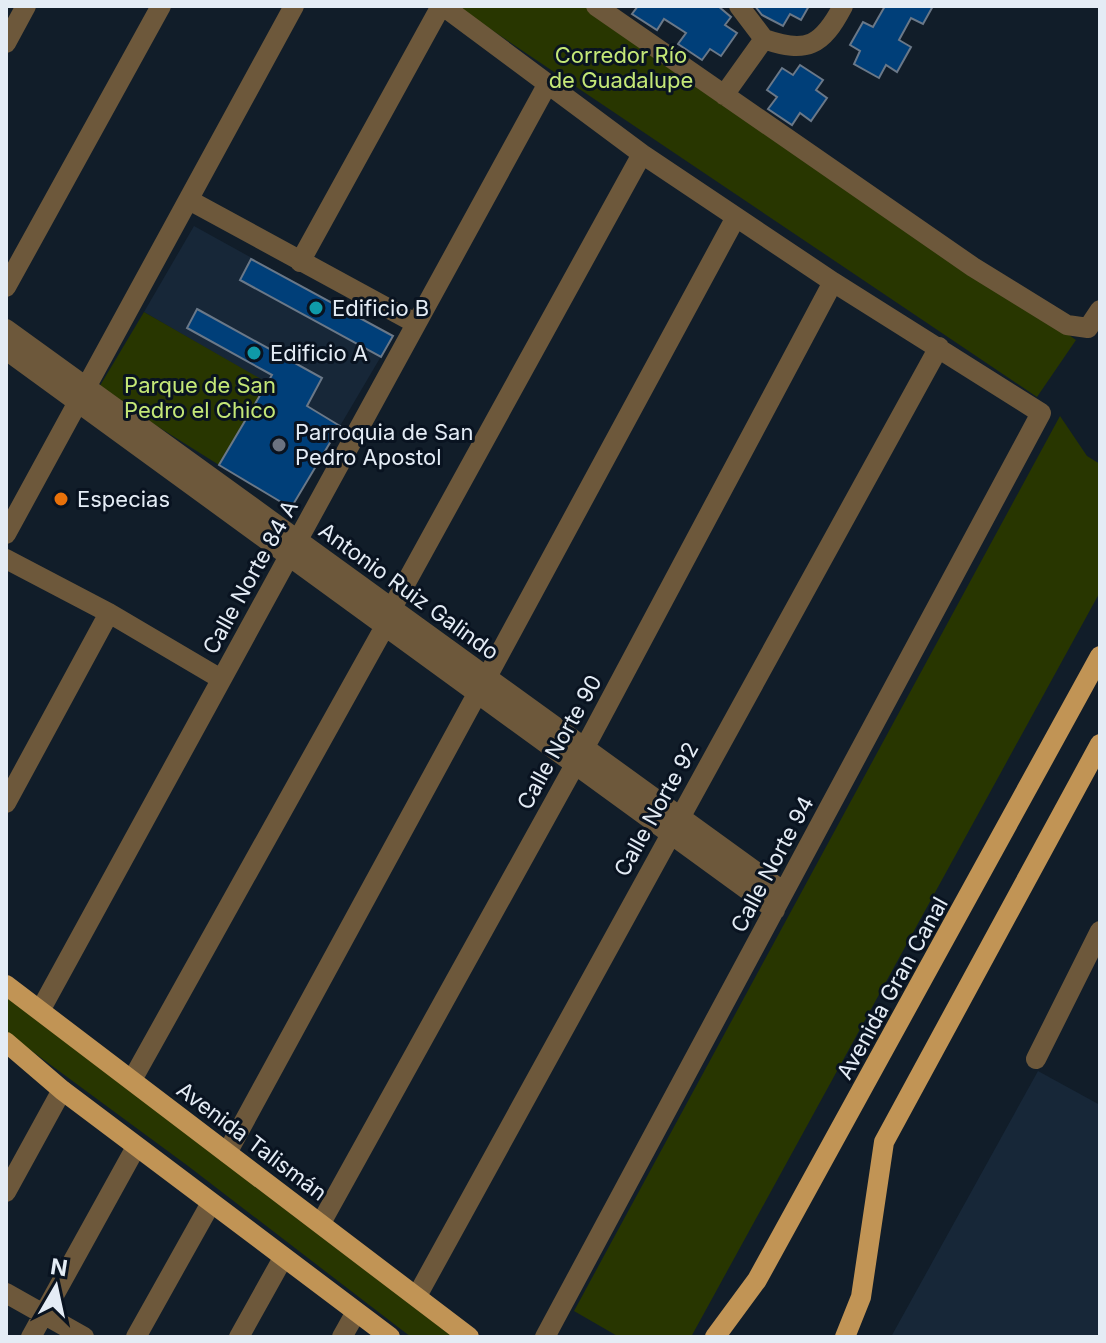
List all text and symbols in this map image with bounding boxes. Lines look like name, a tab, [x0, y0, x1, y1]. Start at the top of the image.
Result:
park label: Corredor Río de Guadalupe	[549, 42, 693, 93]
place label: Edificio B	[332, 295, 429, 321]
marker: Edificio B	[307, 299, 325, 317]
place label: Edificio A	[270, 340, 368, 366]
marker: Edificio A	[245, 344, 263, 362]
park label: Parque de San Pedro el Chico	[124, 372, 276, 423]
place label: Parroquia de San Pedro Apostol	[295, 419, 473, 470]
marker: Parroquia de San Pedro Apostol	[270, 436, 288, 454]
place label: Especias	[77, 486, 170, 512]
marker: Especias	[52, 490, 70, 508]
street label: Calle Norte 84 A	[197, 496, 303, 658]
street label: Antonio Ruiz Galindo	[314, 517, 504, 665]
street label: Calle Norte 90	[511, 670, 607, 814]
street label: Calle Norte 92	[608, 737, 704, 881]
street label: Calle Norte 94	[725, 792, 819, 936]
street label: Avenida Gran Canal	[831, 892, 953, 1084]
street label: Avenida Talismán	[172, 1076, 332, 1206]
north arrow	[16, 1247, 96, 1327]
text: N	[49, 1253, 69, 1281]

